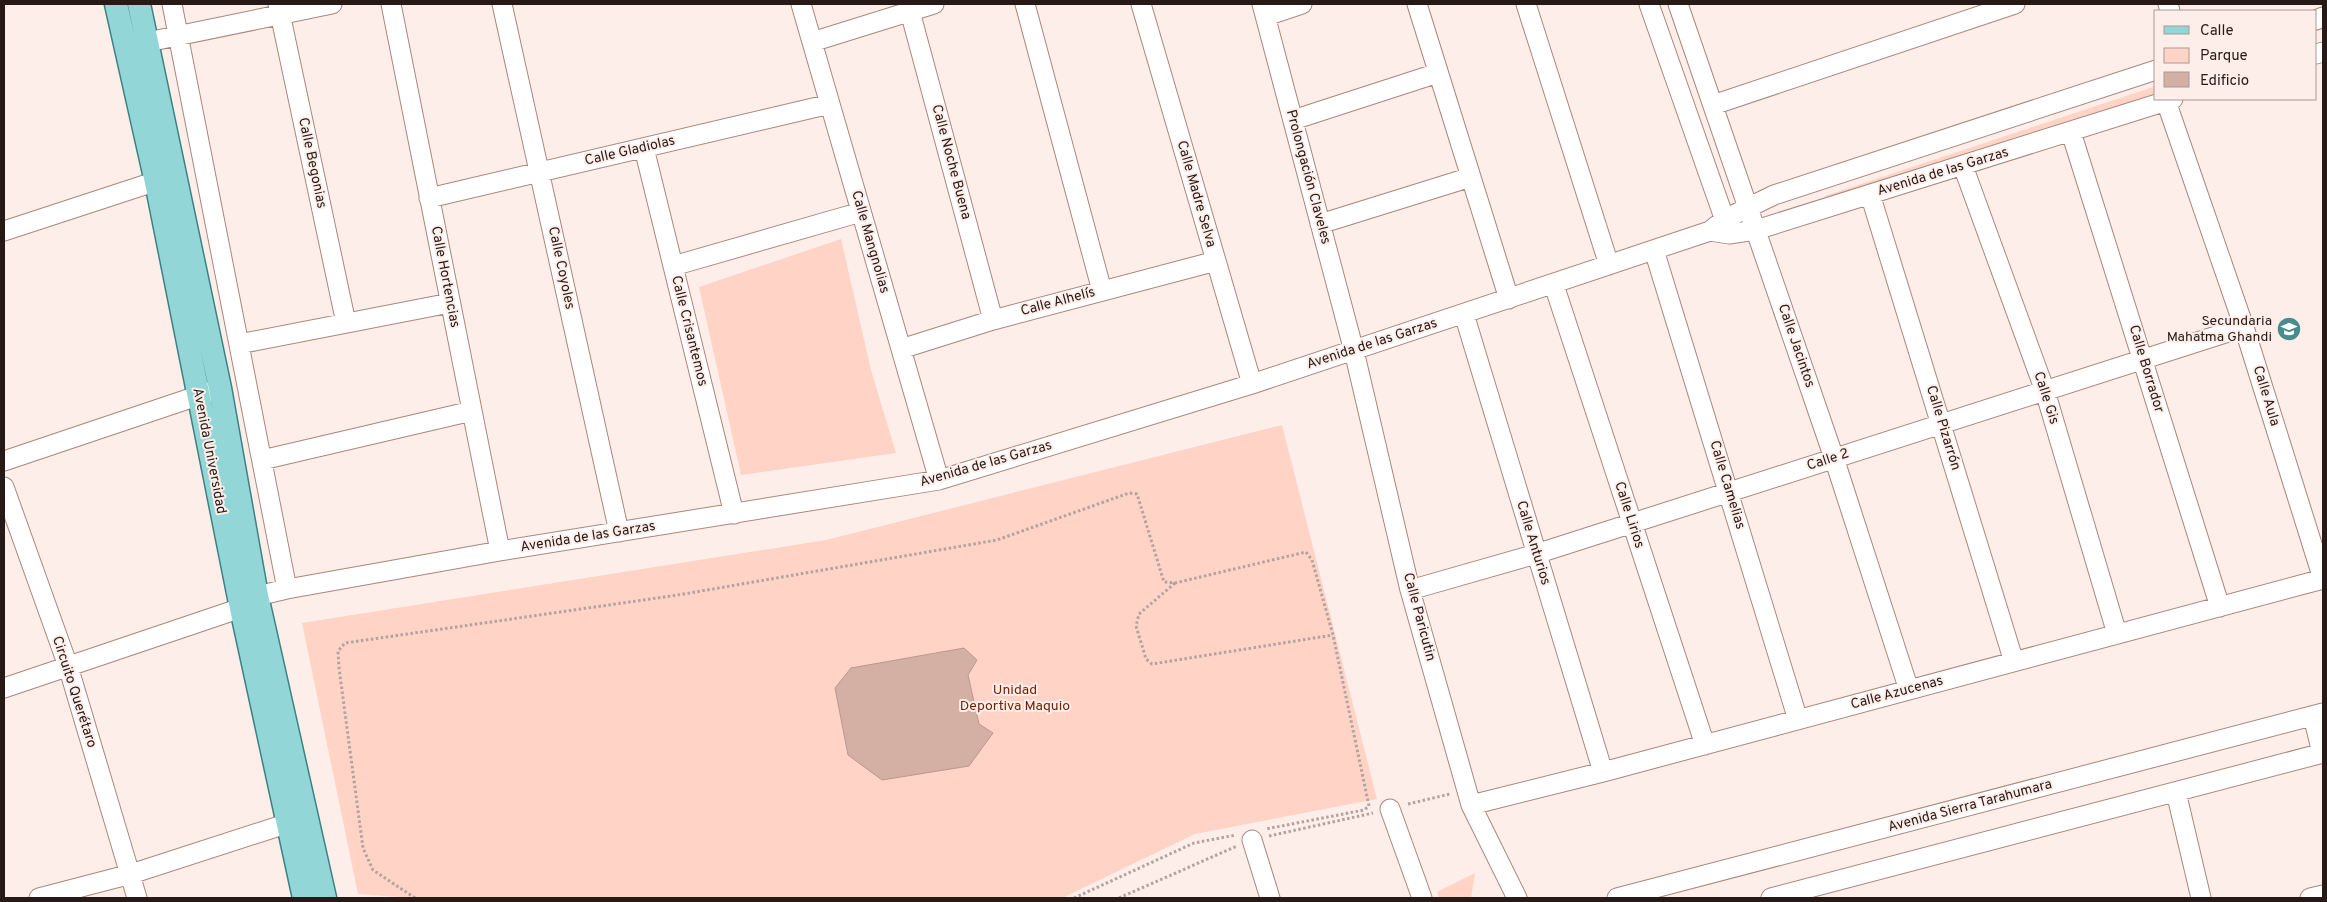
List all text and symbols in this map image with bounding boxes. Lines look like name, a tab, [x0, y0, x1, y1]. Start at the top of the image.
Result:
legend	[2154, 10, 2317, 100]
text: Calle	[2200, 22, 2234, 41]
text: Parque	[2200, 47, 2248, 66]
text: Edificio	[2200, 72, 2249, 91]
street label: Calle Noche Buena	[927, 103, 975, 221]
street label: Prolongación Claveles	[1282, 108, 1334, 246]
street label: Calle Begonias	[294, 116, 330, 210]
street label: Calle Gladiolas	[583, 132, 677, 170]
street label: Calle Madre Selva	[1173, 139, 1219, 249]
street label: Avenida de las Garzas	[1875, 144, 2011, 200]
street label: Calle Mangnolias	[847, 189, 893, 295]
street label: Calle Hortencias	[427, 225, 463, 329]
street label: Calle Coyoles	[544, 225, 578, 311]
street label: Calle Crisantemos	[667, 274, 711, 388]
street label: Calle Alhelís	[1019, 284, 1097, 320]
street label: Calle Jacintos	[1774, 302, 1818, 390]
place label: Secundaria Mahatma Ghandi	[2167, 313, 2272, 346]
street label: Avenida de las Garzas	[1304, 315, 1440, 373]
school or university icon: Secundaria Mahatma Ghandi	[2276, 316, 2302, 342]
street label: Calle Borrador	[2125, 323, 2168, 415]
street label: Calle Aula	[2249, 364, 2283, 428]
street label: Calle Gis	[2030, 370, 2062, 426]
street label: Calle Pizarrón	[1922, 384, 1964, 472]
street label: Avenida Universidad	[188, 386, 230, 516]
street label: Avenida de las Garzas	[918, 437, 1054, 491]
street label: Calle Camelias	[1705, 439, 1749, 531]
street label: Calle 2	[1805, 445, 1851, 475]
street label: Calle Lirios	[1610, 479, 1648, 551]
street label: Calle Anturios	[1512, 499, 1554, 587]
street label: Avenida de las Garzas	[519, 518, 657, 556]
street label: Calle Paricutin	[1399, 571, 1439, 663]
street label: Circuito Querétaro	[48, 634, 100, 750]
street label: Calle Azucenas	[1849, 672, 1945, 714]
park label: Unidad Deportiva Maquio	[960, 682, 1070, 715]
street label: Avenida Sierra Tarahumara	[1886, 776, 2054, 836]

